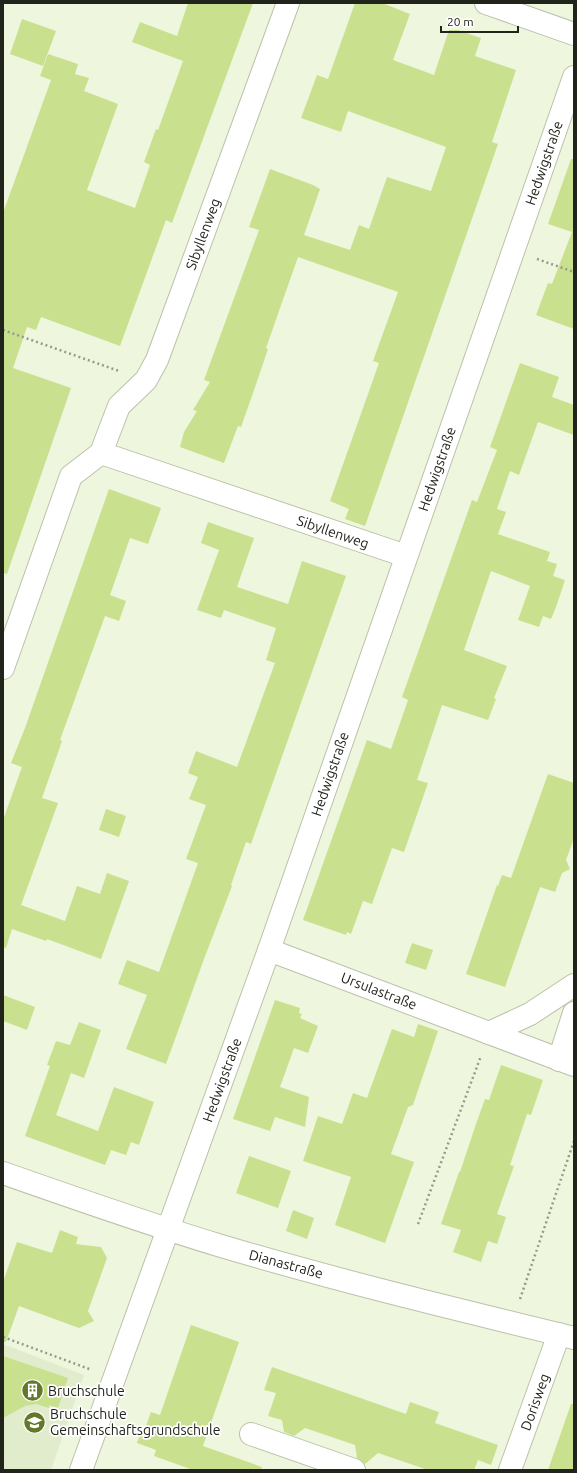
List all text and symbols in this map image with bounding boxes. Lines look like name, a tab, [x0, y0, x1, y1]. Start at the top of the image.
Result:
scale bar	[441, 8, 518, 34]
text: 20 m	[447, 15, 474, 28]
street label: Hedwigstraße	[522, 119, 566, 207]
street label: Sibyllenweg	[183, 196, 223, 272]
street label: Hedwigstraße	[415, 425, 459, 513]
street label: Sibyllenweg	[295, 512, 371, 552]
street label: Hedwigstraße	[308, 730, 352, 818]
street label: Ursulastraße	[339, 969, 419, 1013]
street label: Hedwigstraße	[199, 1036, 245, 1124]
street label: Dianastraße	[247, 1246, 325, 1282]
street label: Dorisweg	[517, 1371, 553, 1433]
building icon: Bruchschule	[20, 1378, 46, 1404]
place label: Bruchschule	[48, 1383, 125, 1399]
place label: Bruchschule Gemeinschaftsgrundschule	[50, 1406, 220, 1438]
school or university icon: Bruchschule Gemeinschaftsgrundschule	[22, 1409, 48, 1435]

